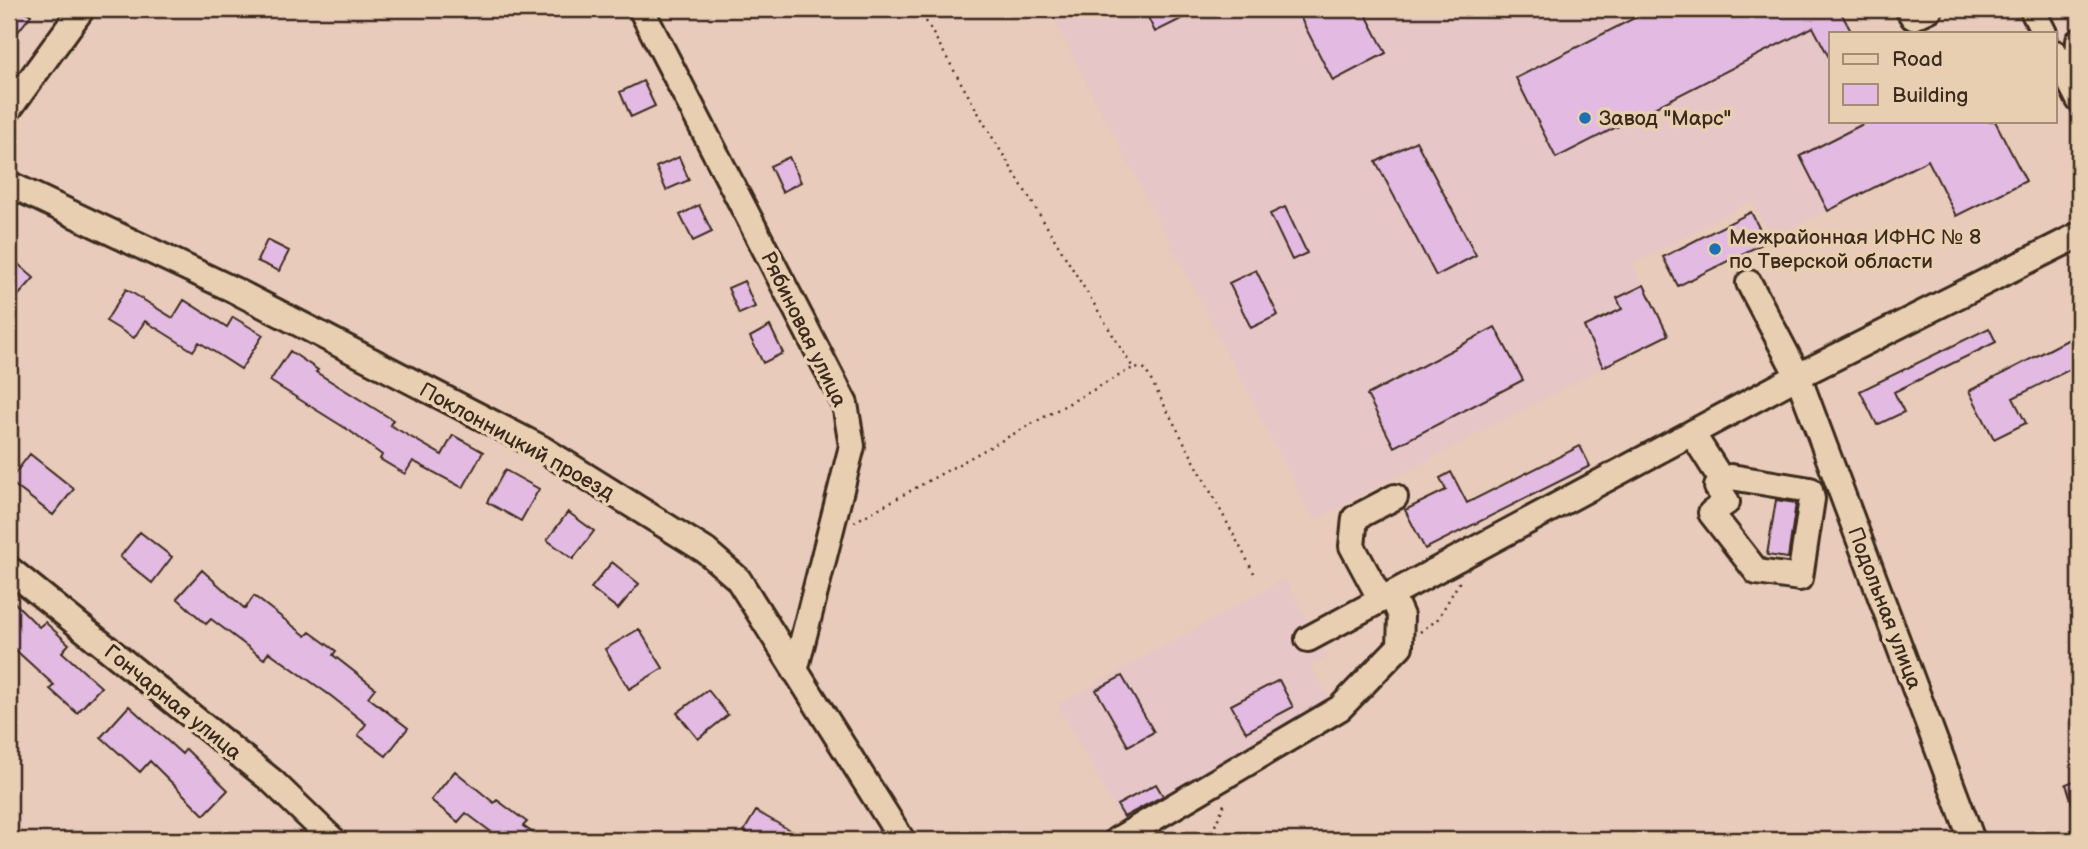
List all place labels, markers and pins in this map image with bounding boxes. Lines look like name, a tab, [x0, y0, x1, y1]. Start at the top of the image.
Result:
place label: Завод "Марс"	[1599, 106, 1731, 131]
marker: Завод "Марс"	[1577, 110, 1593, 126]
place label: Межрайонная ИФНС № 8 по Тверской области	[1729, 225, 1981, 274]
marker: Межрайонная ИФНС № 8 по Тверской области	[1707, 241, 1723, 257]

